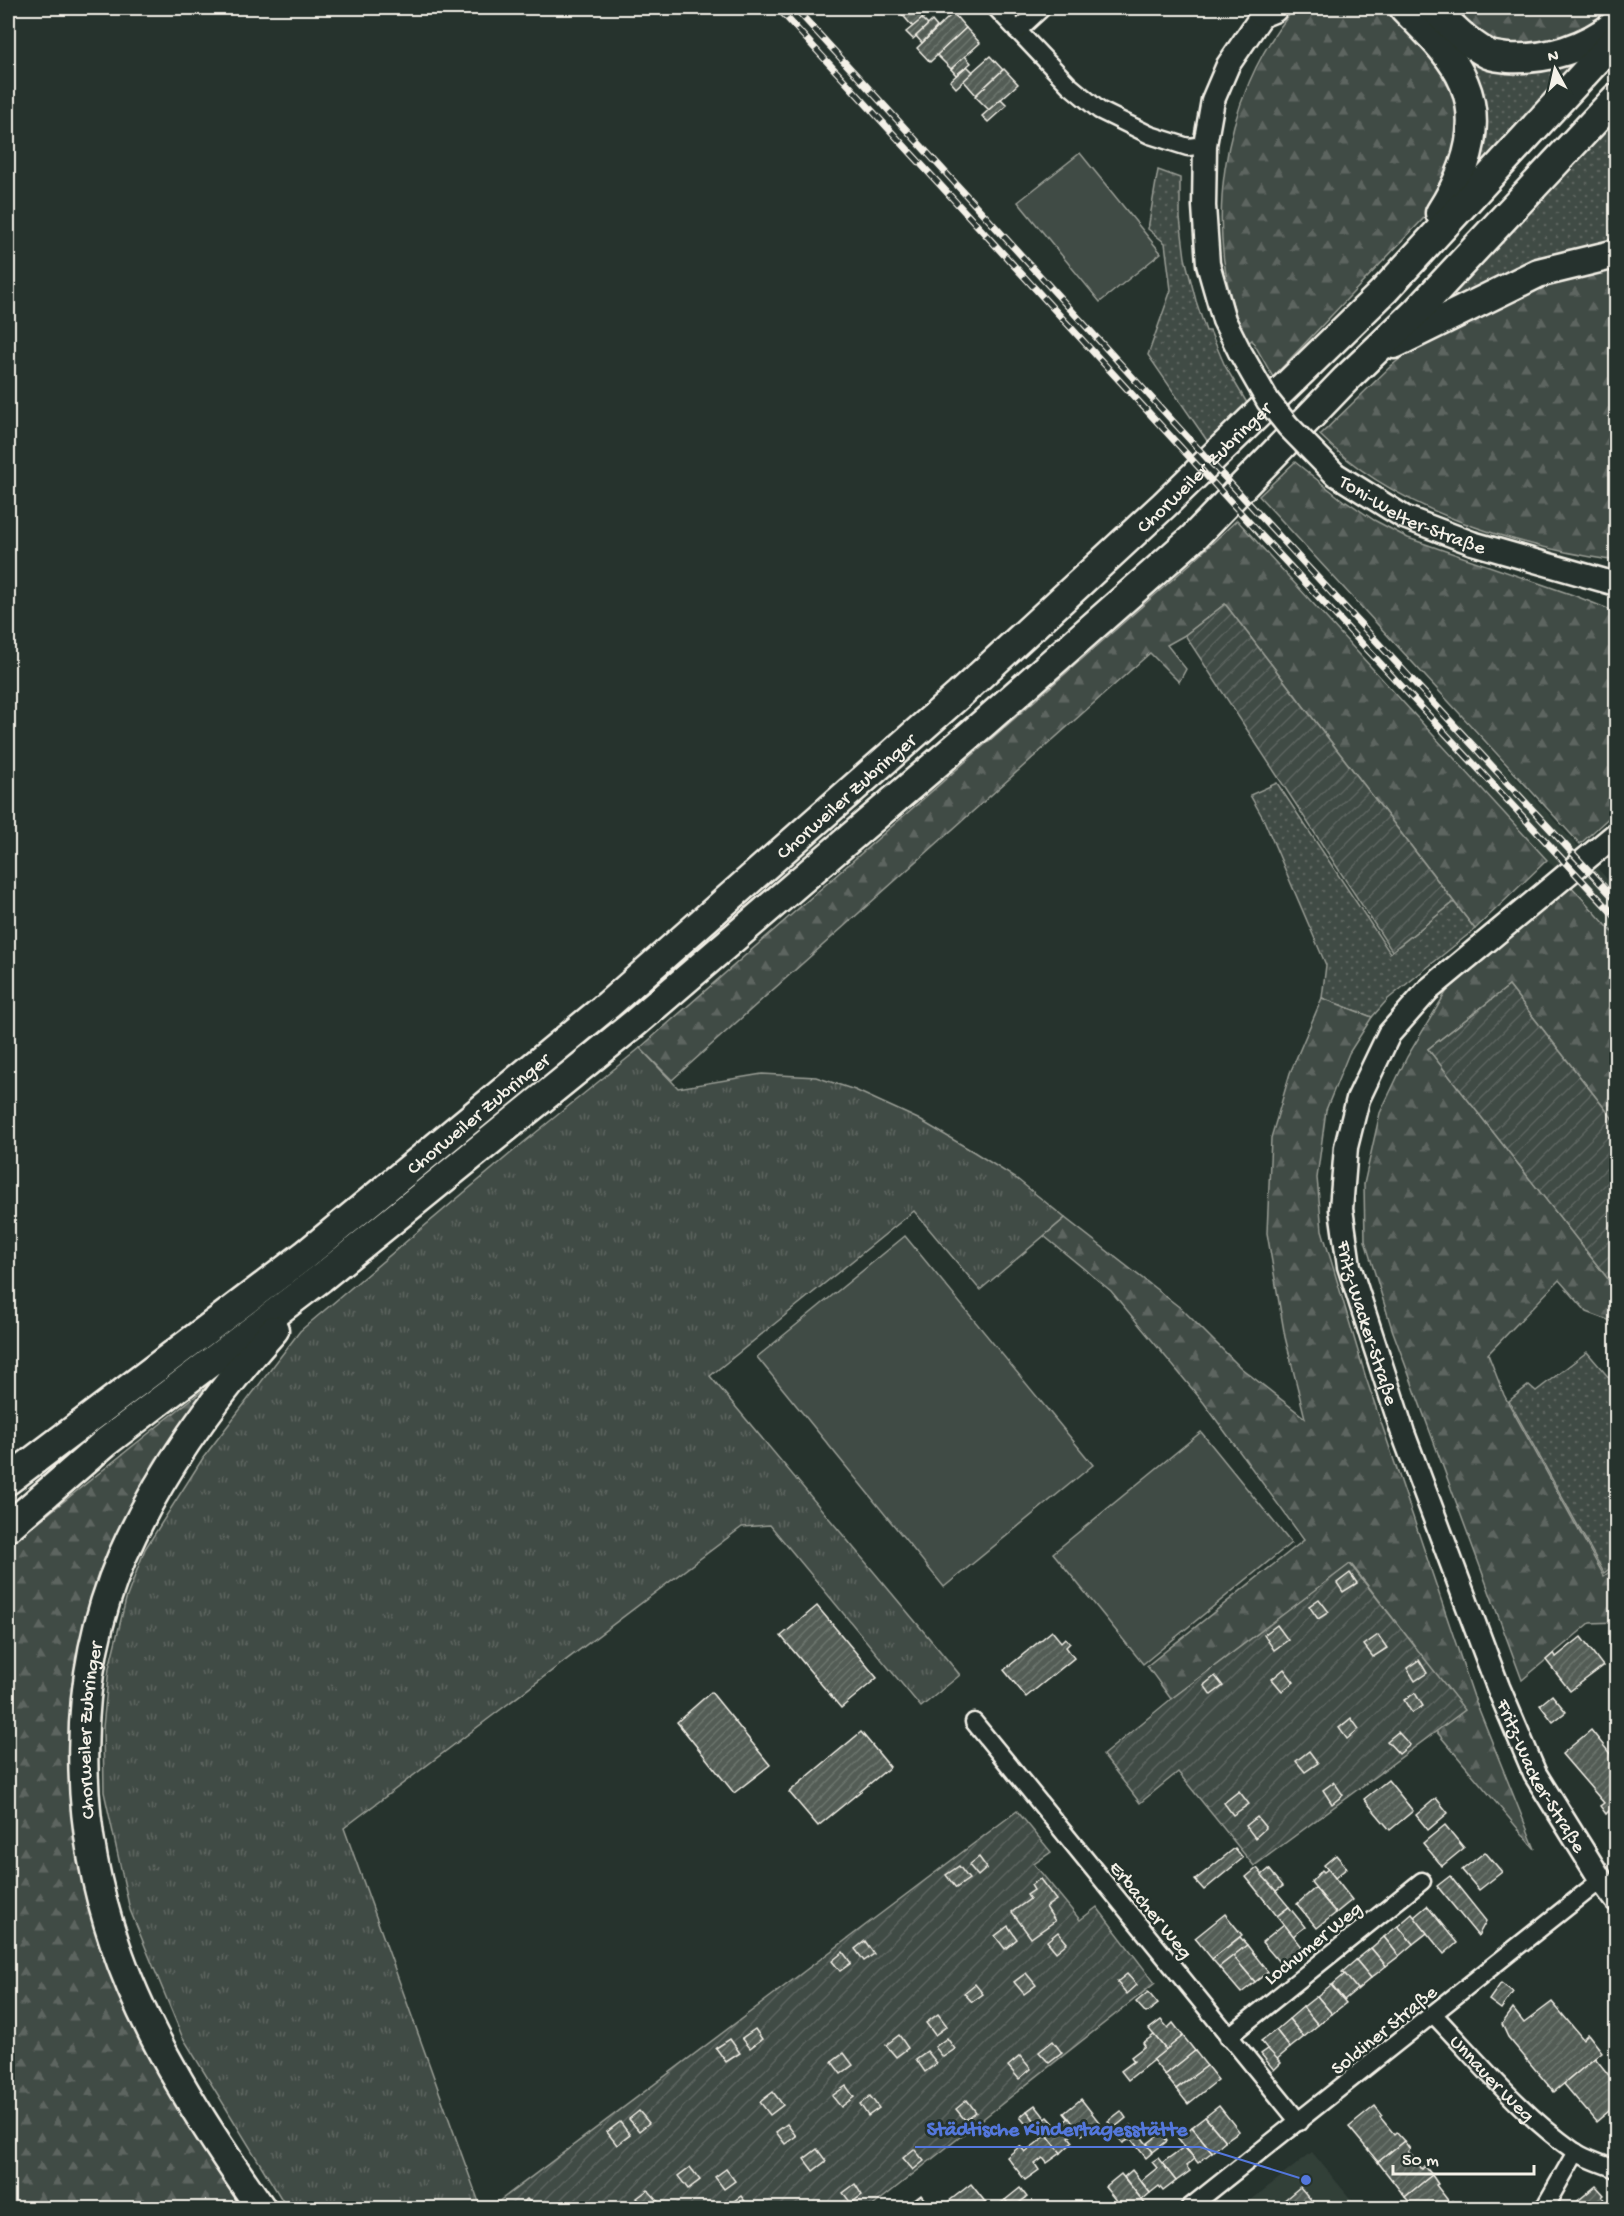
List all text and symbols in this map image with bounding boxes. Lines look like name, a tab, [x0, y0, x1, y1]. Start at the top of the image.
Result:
north arrow	[1525, 39, 1585, 99]
text: N	[1547, 47, 1560, 68]
street label: Chorweiler Zubringer	[1133, 398, 1279, 539]
street label: Toni-Welter-Straße	[1333, 471, 1488, 561]
street label: Chorweiler Zubringer	[773, 729, 924, 866]
street label: Chorweiler Zubringer	[403, 1049, 557, 1181]
street label: Fritz-Wacker-Straße	[1330, 1238, 1401, 1409]
street label: Chorweiler Zubringer	[75, 1638, 110, 1820]
street label: Fritz-Wacker-Straße	[1489, 1695, 1590, 1859]
street label: Erbacher Weg	[1103, 1857, 1196, 1965]
street label: Lochumer Weg	[1260, 1898, 1368, 1991]
street label: Soldiner Straße	[1327, 1981, 1443, 2082]
street label: Unnauer Weg	[1443, 2031, 1538, 2128]
callout: Städtische Kindertagesstätte	[915, 2108, 1200, 2147]
text: Städtische Kindertagesstätte	[927, 2119, 1189, 2144]
scale bar	[1393, 2138, 1534, 2176]
text: 50 m	[1402, 2151, 1439, 2172]

